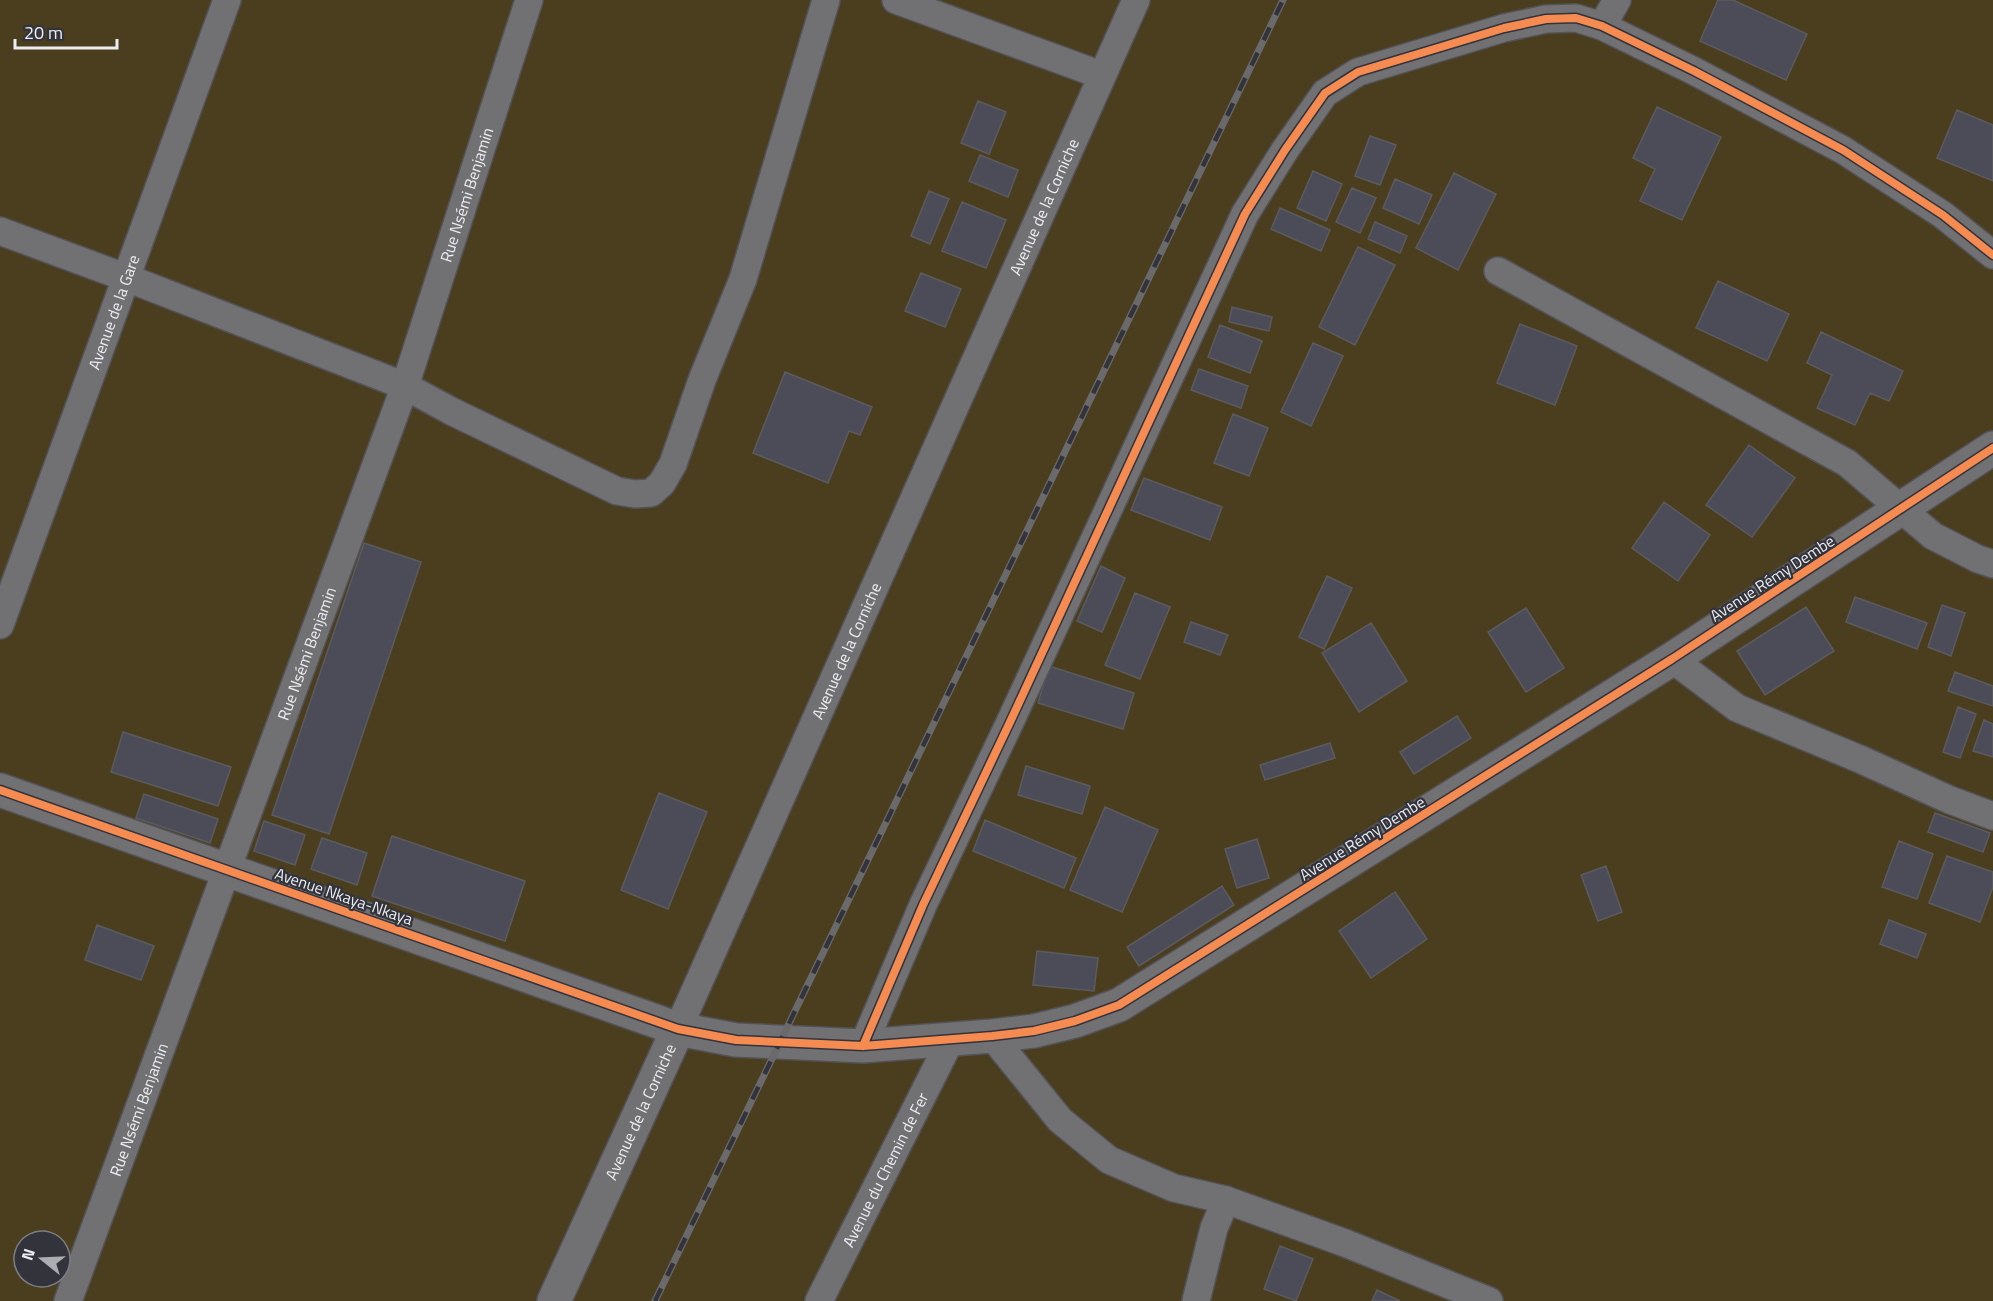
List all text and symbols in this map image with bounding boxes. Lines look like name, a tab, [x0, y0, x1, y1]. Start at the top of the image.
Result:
scale bar	[15, 12, 117, 50]
text: 20 m	[24, 19, 63, 46]
street label: Rue Nsémi Benjamin	[434, 124, 499, 265]
street label: Avenue de la Corniche	[1003, 135, 1085, 279]
street label: Avenue de la Gare	[82, 251, 146, 373]
street label: Avenue Rémy Dembe	[1705, 529, 1839, 627]
street label: Avenue de la Corniche	[805, 579, 887, 723]
street label: Rue Nsémi Benjamin	[271, 584, 342, 724]
street label: Avenue Rémy Dembe	[1295, 790, 1429, 886]
street label: Avenue Nkaya-Nkaya	[272, 861, 416, 931]
street label: Rue Nsémi Benjamin	[103, 1040, 174, 1180]
street label: Avenue de la Corniche	[599, 1040, 682, 1184]
street label: Avenue du Chemin de Fer	[836, 1088, 934, 1251]
north arrow	[12, 1229, 72, 1289]
text: N	[15, 1245, 41, 1263]

